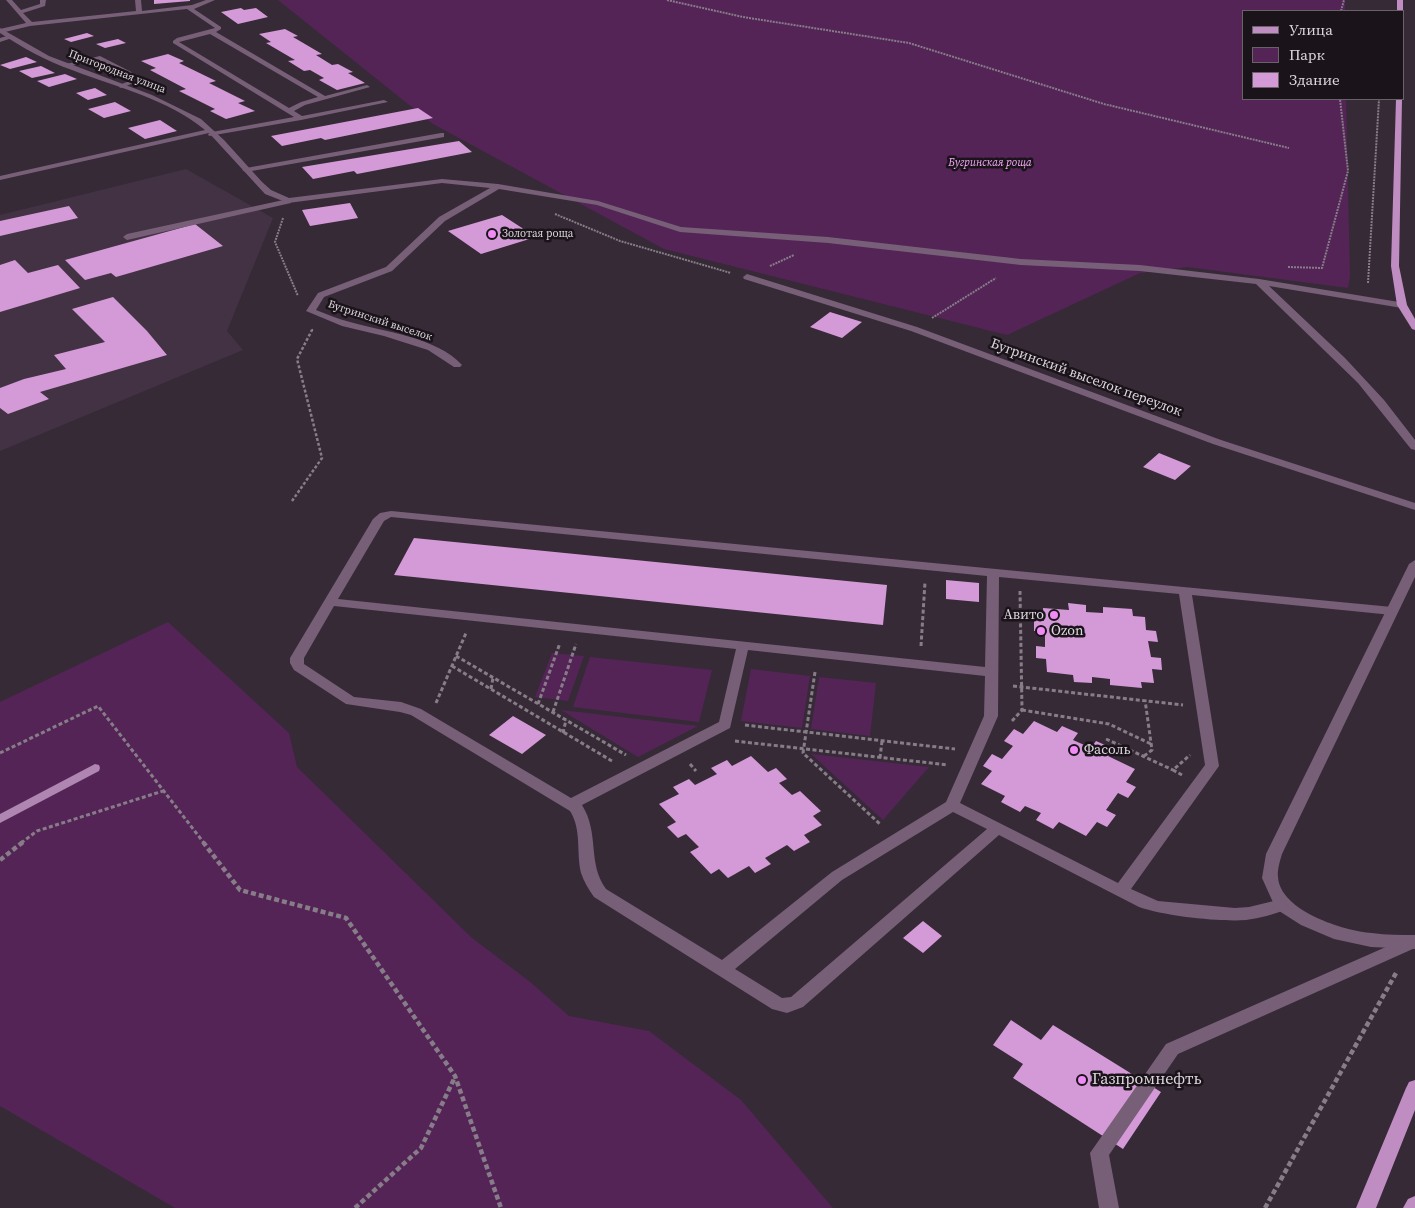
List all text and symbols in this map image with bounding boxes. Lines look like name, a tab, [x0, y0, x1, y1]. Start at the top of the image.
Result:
legend	[1242, 10, 1405, 100]
text: Улица	[1289, 19, 1333, 40]
text: Парк	[1289, 44, 1325, 65]
street label: Пригородная улица	[67, 47, 167, 97]
text: Здание	[1289, 69, 1340, 90]
park label: Бугринская роща	[948, 156, 1032, 170]
place label: Золотая роща	[502, 227, 573, 241]
marker: Золотая роща	[486, 228, 498, 240]
street label: Бугринский выселок	[326, 298, 434, 344]
street label: Бугринский выселок переулок	[988, 336, 1184, 420]
place label: Авито	[1003, 607, 1044, 623]
marker: Авито	[1048, 609, 1060, 621]
place label: Ozon	[1051, 623, 1083, 639]
marker: Ozon	[1035, 625, 1047, 637]
place label: Фасоль	[1084, 742, 1131, 758]
marker: Фасоль	[1068, 744, 1080, 756]
place label: Газпромнефть	[1092, 1070, 1202, 1090]
marker: Газпромнефть	[1076, 1074, 1088, 1086]

